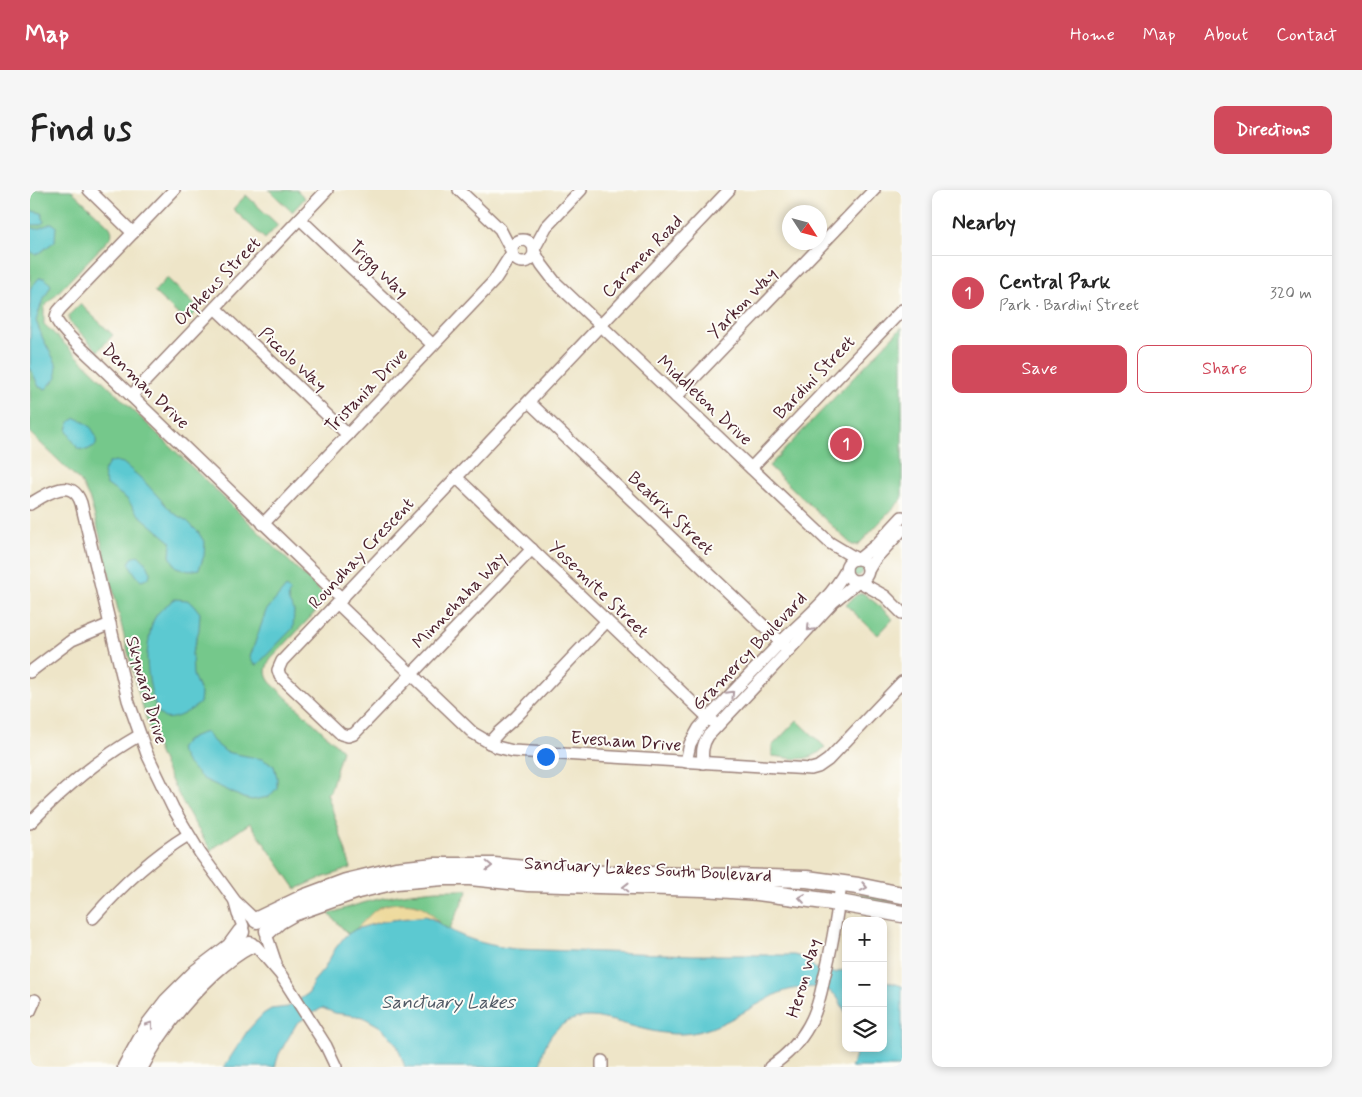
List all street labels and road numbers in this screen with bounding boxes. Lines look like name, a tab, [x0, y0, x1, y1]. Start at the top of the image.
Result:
street label: Carmen Road	[597, 210, 689, 304]
street label: Orpheus Street	[169, 232, 267, 332]
street label: Trigg Way	[343, 235, 413, 305]
street label: Yarkon Way	[702, 263, 783, 345]
street label: Piccolo Way	[253, 322, 332, 397]
street label: Bardini Street	[769, 330, 861, 425]
street label: Denman Drive	[96, 339, 195, 435]
street label: Tristania Drive	[320, 343, 413, 438]
street label: Middleton Drive	[651, 350, 757, 451]
street label: Beatrix Street	[622, 466, 719, 561]
street label: Roundhay Crescent	[304, 492, 420, 615]
street label: Yosemite Street	[543, 536, 654, 644]
street label: Minnehaha Way	[407, 547, 512, 654]
street label: Gramercy Boulevard	[687, 587, 813, 716]
street label: Skyward Drive	[119, 634, 173, 747]
street label: Evesham Drive	[570, 726, 682, 758]
street label: Sanctuary Lakes South Boulevard	[523, 852, 772, 888]
street label: Heron Way	[781, 936, 827, 1021]

